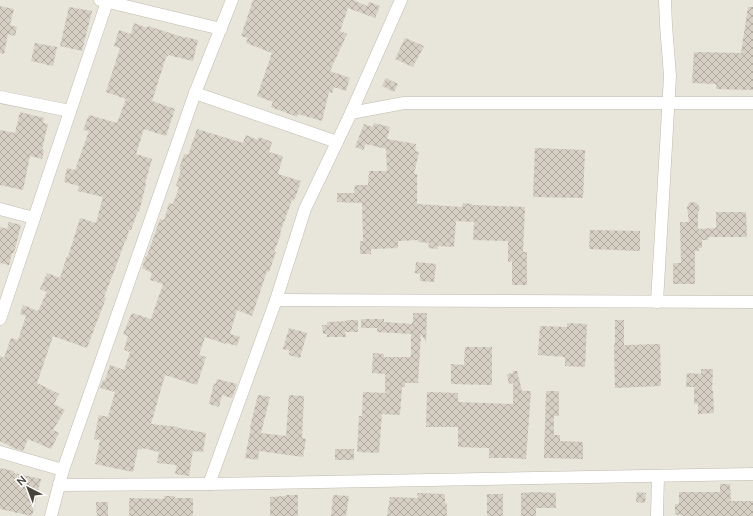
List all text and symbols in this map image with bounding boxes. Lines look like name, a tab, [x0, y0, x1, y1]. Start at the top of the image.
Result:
north arrow	[8, 468, 48, 508]
text: N	[14, 473, 30, 489]

